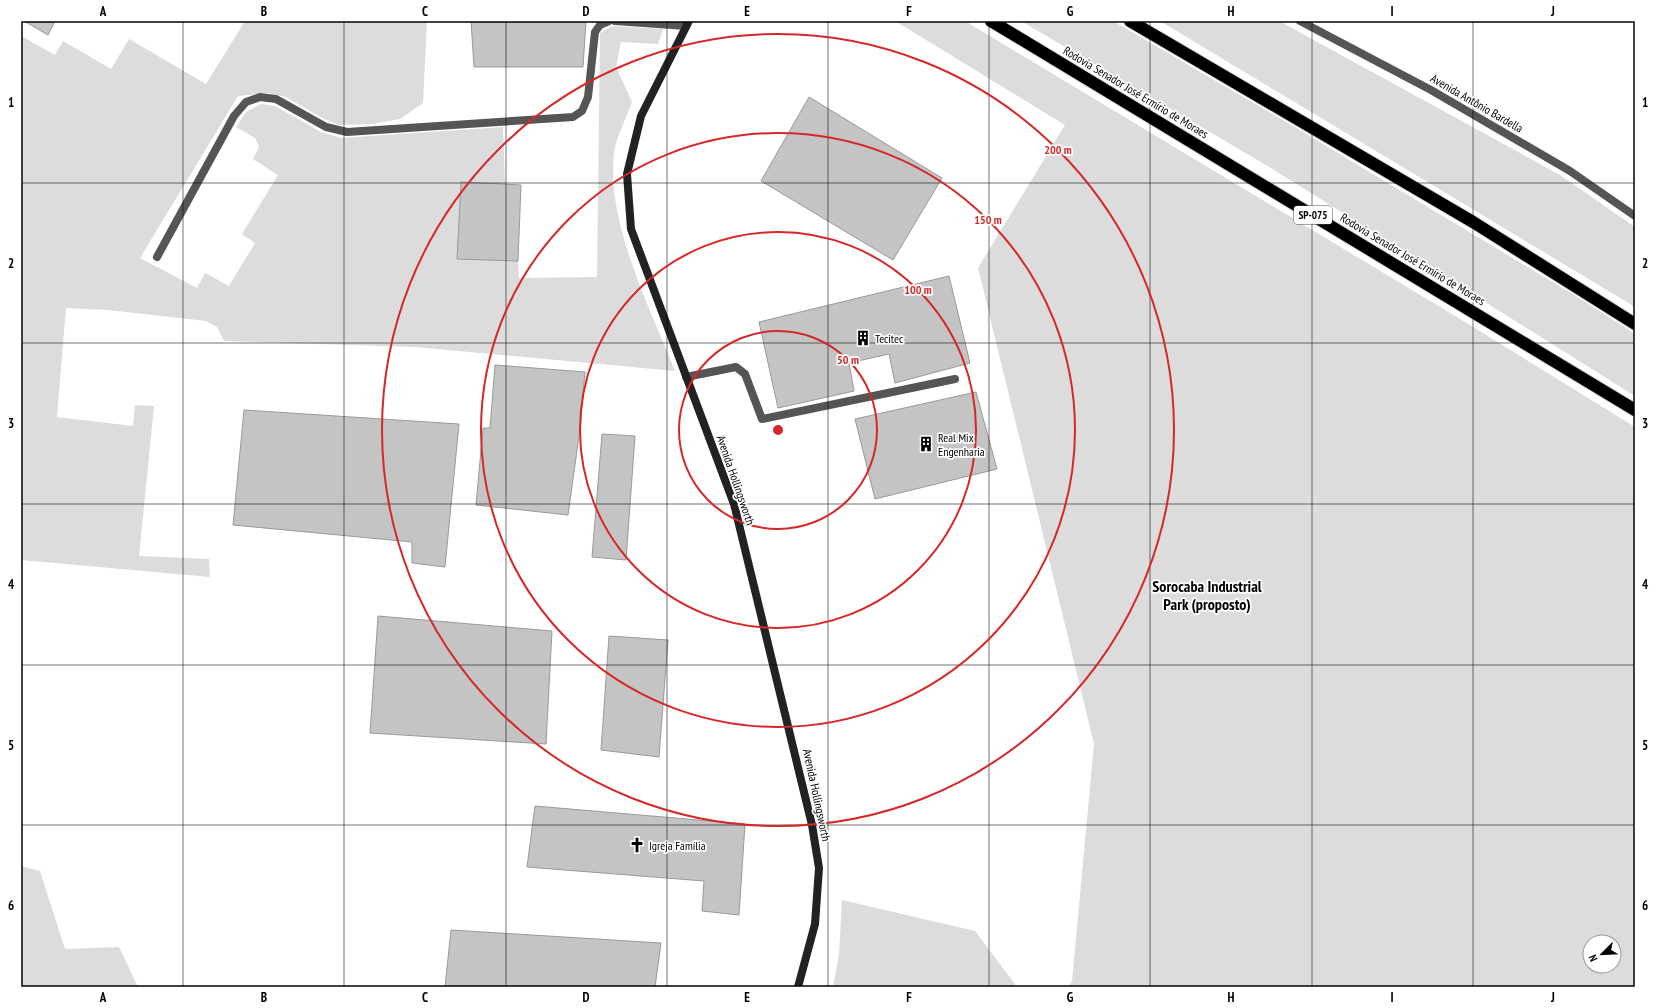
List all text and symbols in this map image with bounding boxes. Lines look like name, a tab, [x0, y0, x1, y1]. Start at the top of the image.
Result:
text: A	[99, 3, 107, 20]
text: B	[261, 3, 267, 20]
text: C	[422, 3, 428, 20]
text: D	[583, 3, 590, 20]
text: E	[744, 3, 750, 20]
text: F	[906, 3, 912, 20]
text: G	[1067, 3, 1074, 20]
text: H	[1228, 3, 1235, 20]
text: I	[1390, 3, 1394, 20]
text: J	[1550, 3, 1555, 20]
street label: Rodovia Senador José Ermírio de Moraes	[1061, 43, 1211, 141]
street label: Avenida Antônio Bardella	[1428, 70, 1526, 136]
text: 1	[8, 94, 14, 111]
text: 1	[1642, 94, 1648, 111]
text: 200 m	[1044, 142, 1072, 157]
road number: SP-075	[1294, 206, 1332, 224]
street label: Rodovia Senador José Ermírio de Moraes	[1338, 210, 1488, 308]
text: 150 m	[974, 212, 1002, 227]
text: 2	[8, 255, 14, 272]
text: 2	[1642, 255, 1648, 272]
text: 100 m	[904, 282, 932, 297]
building icon: Tecitec	[854, 329, 872, 347]
place label: Tecitec	[875, 331, 904, 346]
text: 50 m	[837, 352, 859, 367]
text: 3	[8, 415, 14, 432]
text: 3	[1642, 415, 1648, 432]
centre of rings	[771, 423, 785, 437]
place label: Real Mix Engenharia	[938, 430, 985, 459]
street label: Avenida Hollingsworth	[714, 433, 758, 527]
building icon: Real Mix Engenharia	[917, 435, 935, 453]
text: 4	[8, 576, 15, 593]
district label: Sorocaba Industrial Park (proposto)	[1152, 576, 1262, 614]
text: 4	[1642, 576, 1649, 593]
text: 5	[8, 737, 14, 754]
text: 5	[1642, 737, 1648, 754]
street label: Avenida Hollingsworth	[800, 747, 834, 843]
church icon: Igreja Família	[628, 836, 646, 854]
place label: Igreja Família	[649, 838, 706, 853]
text: 6	[8, 897, 14, 914]
text: 6	[1642, 897, 1648, 914]
north arrow	[1582, 934, 1622, 974]
text: N	[1585, 952, 1600, 964]
text: A	[99, 989, 107, 1006]
text: B	[261, 989, 267, 1006]
text: C	[422, 989, 428, 1006]
text: D	[583, 989, 590, 1006]
text: E	[744, 989, 750, 1006]
text: F	[906, 989, 912, 1006]
text: G	[1067, 989, 1074, 1006]
text: H	[1228, 989, 1235, 1006]
text: I	[1390, 989, 1394, 1006]
text: J	[1550, 989, 1555, 1006]

